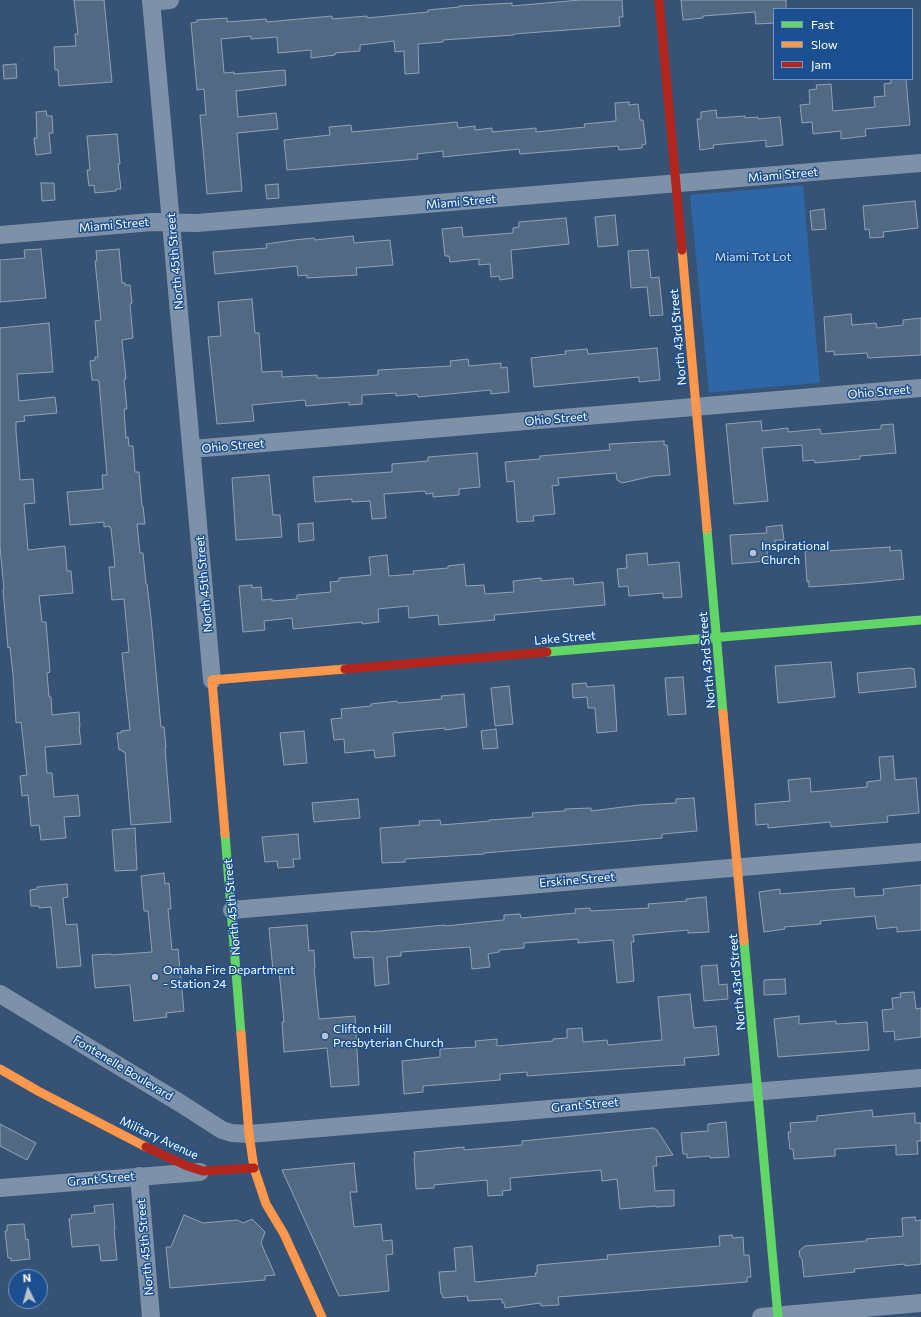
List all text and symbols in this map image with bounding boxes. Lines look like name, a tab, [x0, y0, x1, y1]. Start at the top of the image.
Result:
legend	[773, 8, 913, 80]
text: Fast	[811, 17, 834, 31]
text: Slow	[811, 37, 838, 51]
text: Jam	[811, 57, 831, 71]
street label: Miami Street	[747, 165, 819, 185]
street label: Miami Street	[425, 192, 497, 212]
street label: North 45th Street	[164, 212, 186, 310]
street label: Miami Street	[78, 215, 150, 235]
park label: Miami Tot Lot	[715, 250, 791, 264]
street label: North 43rd Street	[667, 288, 689, 386]
street label: Ohio Street	[847, 382, 911, 402]
street label: Ohio Street	[524, 409, 588, 429]
street label: Ohio Street	[201, 436, 265, 456]
street label: North 45th Street	[193, 535, 215, 633]
place label: Inspirational Church	[761, 539, 829, 567]
marker: Inspirational Church	[748, 548, 758, 558]
street label: North 43rd Street	[696, 611, 718, 709]
street label: Lake Street	[534, 628, 596, 648]
street label: North 45th Street	[221, 858, 243, 956]
street label: Erskine Street	[538, 870, 616, 890]
street label: North 43rd Street	[726, 933, 748, 1031]
place label: Omaha Fire Department - Station 24	[163, 963, 295, 991]
marker: Omaha Fire Department - Station 24	[150, 972, 160, 982]
place label: Clifton Hill Presbyterian Church	[333, 1022, 444, 1050]
marker: Clifton Hill Presbyterian Church	[320, 1031, 330, 1041]
street label: Fontenelle Boulevard	[70, 1032, 176, 1104]
street label: Grant Street	[551, 1095, 619, 1115]
street label: Military Avenue	[117, 1113, 201, 1163]
street label: Grant Street	[67, 1169, 135, 1189]
street label: North 45th Street	[134, 1198, 156, 1296]
north arrow	[8, 1269, 48, 1309]
text: N	[22, 1271, 32, 1284]

